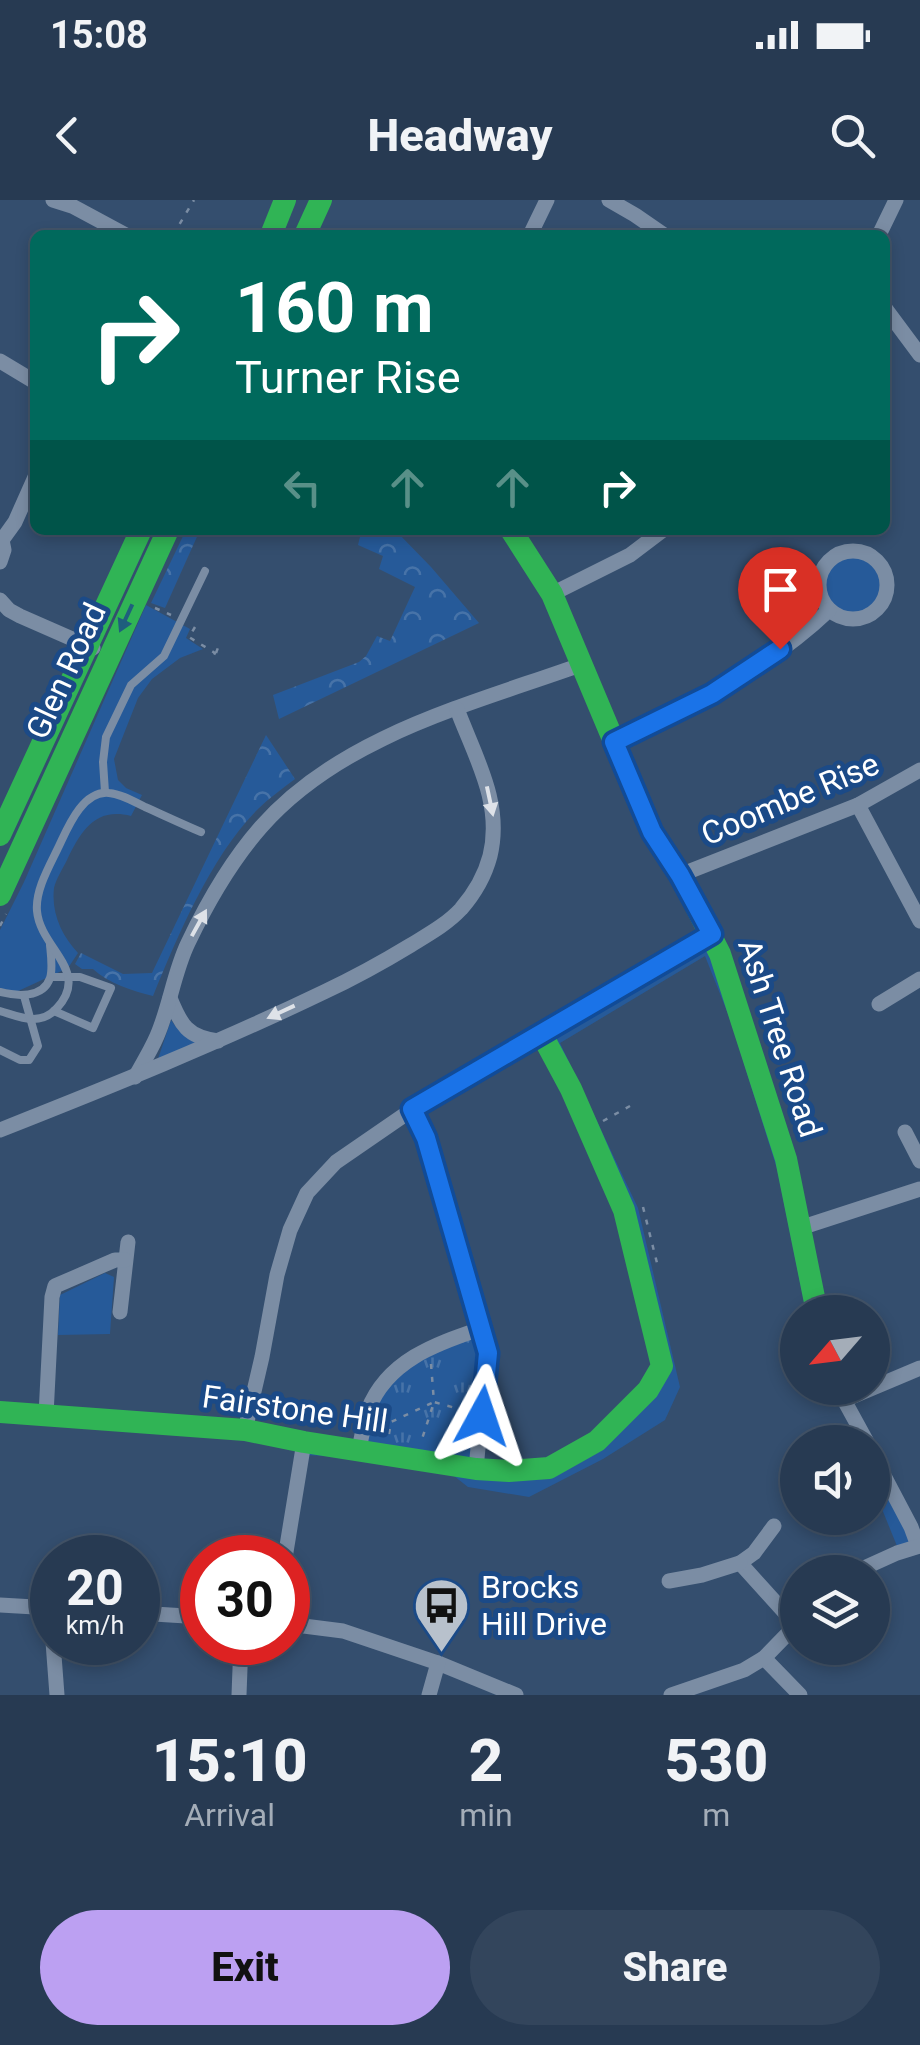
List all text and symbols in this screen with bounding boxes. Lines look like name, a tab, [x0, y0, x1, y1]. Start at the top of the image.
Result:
text: 15:08	[50, 13, 148, 57]
icon: back	[40, 108, 95, 163]
icon: search	[825, 108, 880, 163]
text: Headway	[368, 109, 552, 162]
text: 160 m	[235, 267, 434, 349]
icon: right	[70, 270, 200, 400]
text: Turner Rise	[235, 351, 461, 404]
icon: left	[275, 460, 330, 515]
icon: ahead	[380, 460, 435, 515]
icon: ahead	[485, 460, 540, 515]
icon: right	[590, 460, 645, 515]
pin	[738, 547, 823, 650]
icon: arrive	[753, 562, 808, 617]
street label: Glen Road	[18, 597, 114, 745]
one-way arrow	[118, 604, 135, 633]
street label: Coombe Rise	[695, 745, 885, 853]
one-way arrow	[483, 786, 499, 817]
one-way arrow	[191, 908, 208, 937]
street label: Ash Tree Road	[730, 934, 830, 1142]
one-way arrow	[266, 1004, 295, 1021]
north arrow	[780, 1295, 890, 1405]
map controls	[780, 1295, 890, 1665]
position arrow	[430, 1364, 534, 1468]
street label: Fairstone Hill	[200, 1377, 390, 1441]
button: sound	[780, 1425, 890, 1535]
speed limit sign: 30	[180, 1535, 310, 1665]
button: layers	[780, 1555, 890, 1665]
text: 20	[66, 1559, 124, 1617]
place label: Brocks Hill Drive	[481, 1568, 607, 1643]
bus stop icon: Brocks Hill Drive	[412, 1575, 472, 1654]
text: km/h	[66, 1611, 124, 1640]
text: 15:10	[152, 1725, 308, 1796]
text: 2	[469, 1725, 503, 1796]
text: 530	[664, 1725, 768, 1796]
text: Arrival	[184, 1796, 275, 1834]
text: min	[459, 1796, 513, 1834]
text: m	[702, 1796, 730, 1834]
button: Exit	[40, 1910, 450, 2025]
button: Share	[470, 1910, 880, 2025]

